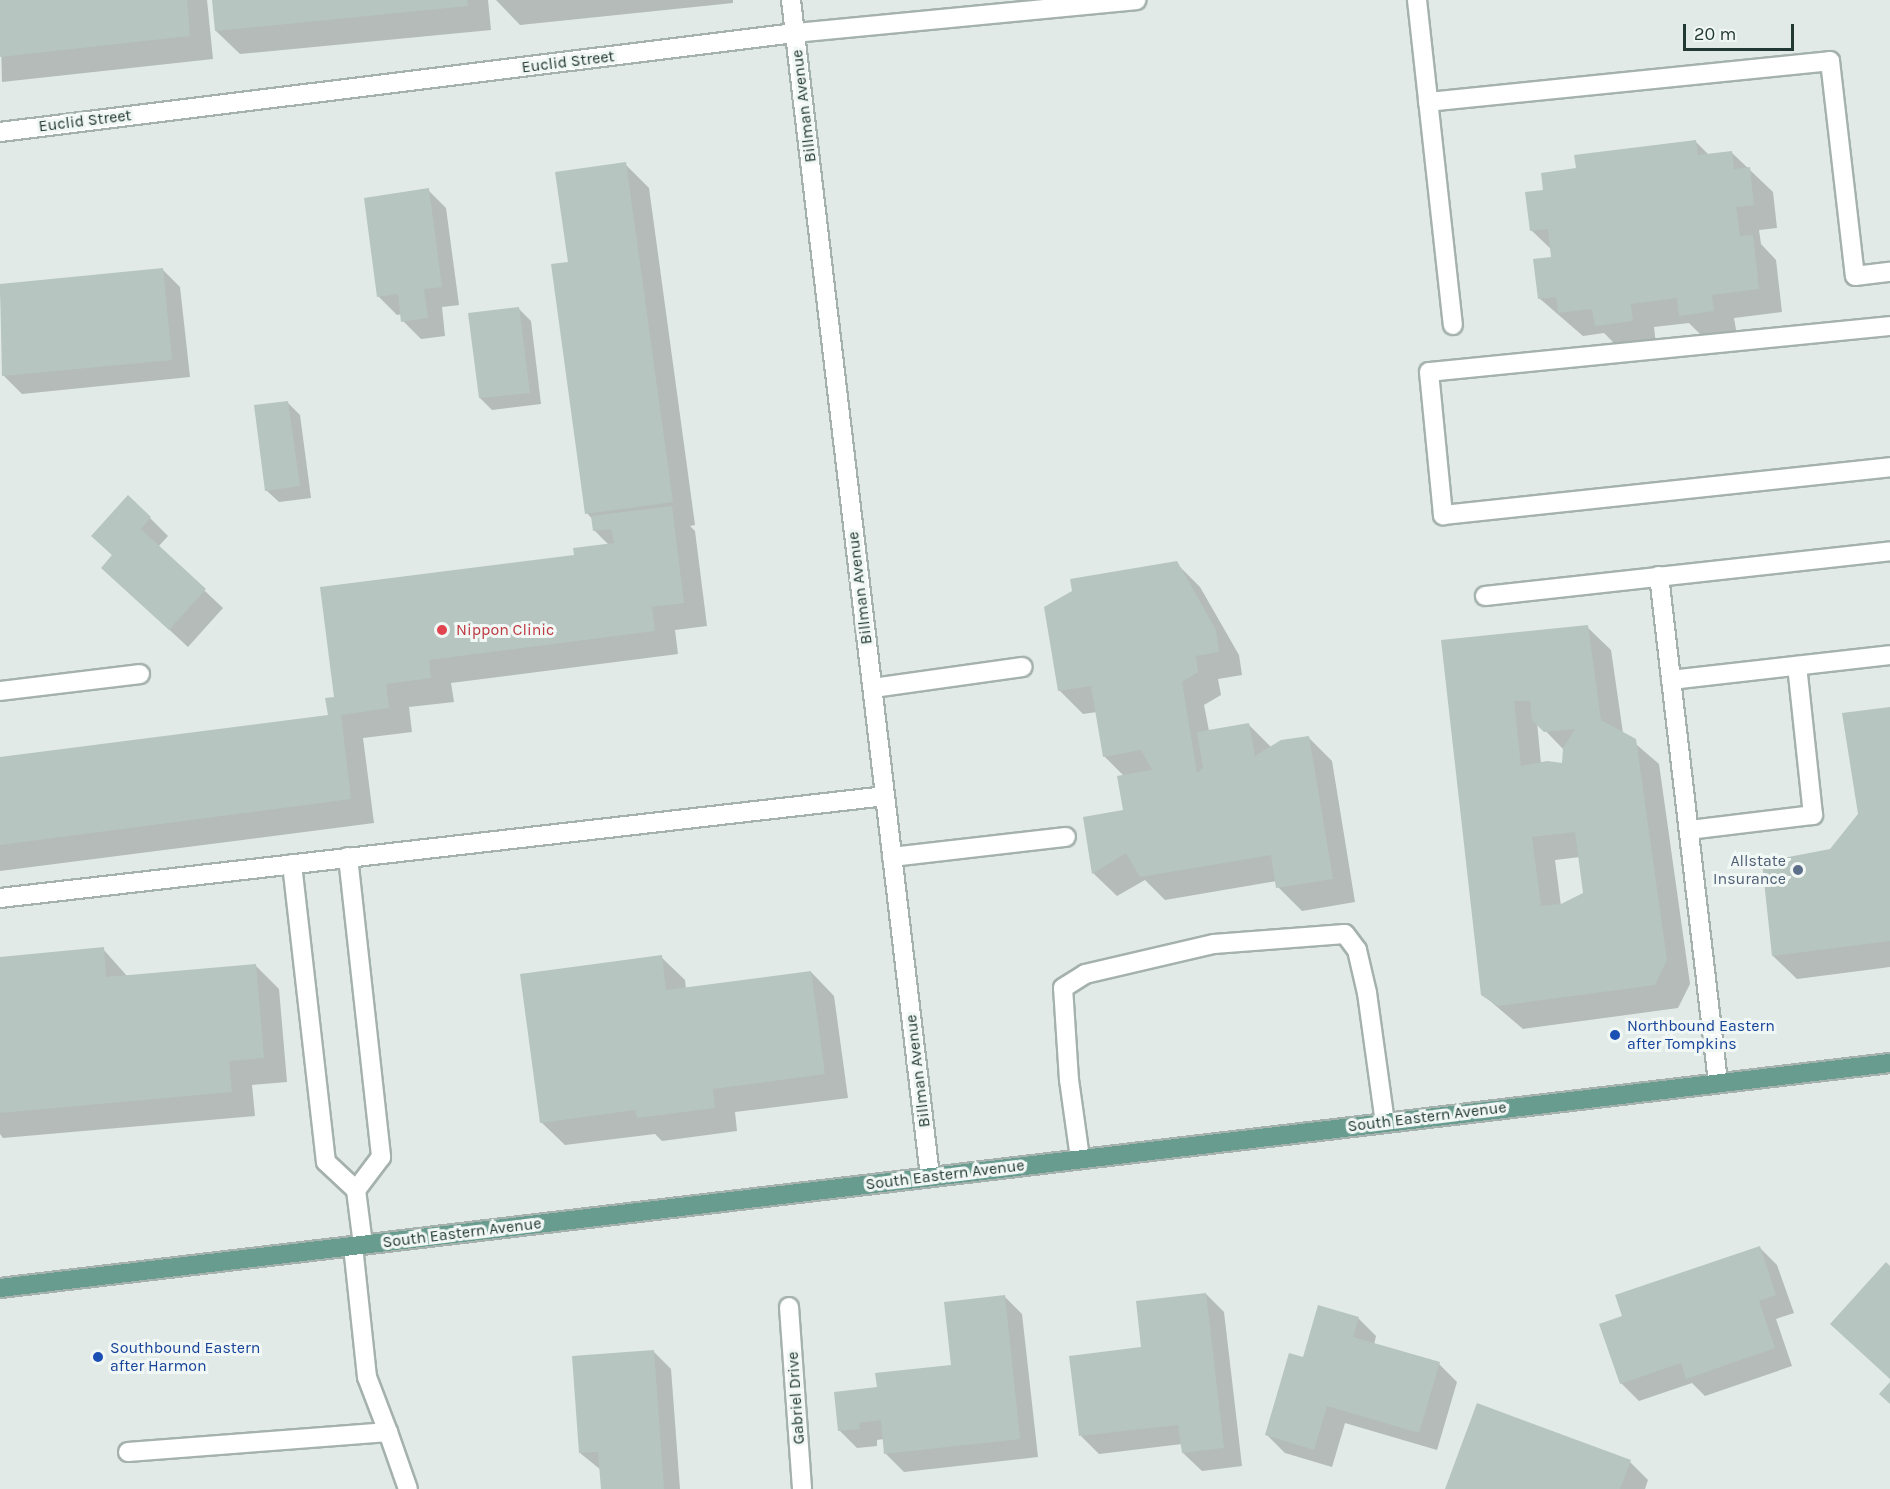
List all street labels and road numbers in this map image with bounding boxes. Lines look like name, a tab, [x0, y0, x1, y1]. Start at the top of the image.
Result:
street label: Euclid Street	[520, 47, 616, 77]
street label: Billman Avenue	[788, 48, 820, 164]
street label: Euclid Street	[37, 106, 133, 136]
street label: Billman Avenue	[844, 530, 876, 646]
street label: Billman Avenue	[902, 1013, 934, 1129]
street label: South Eastern Avenue	[1346, 1098, 1508, 1136]
street label: South Eastern Avenue	[864, 1156, 1026, 1194]
street label: South Eastern Avenue	[381, 1214, 543, 1252]
street label: Gabriel Drive	[783, 1351, 809, 1445]

